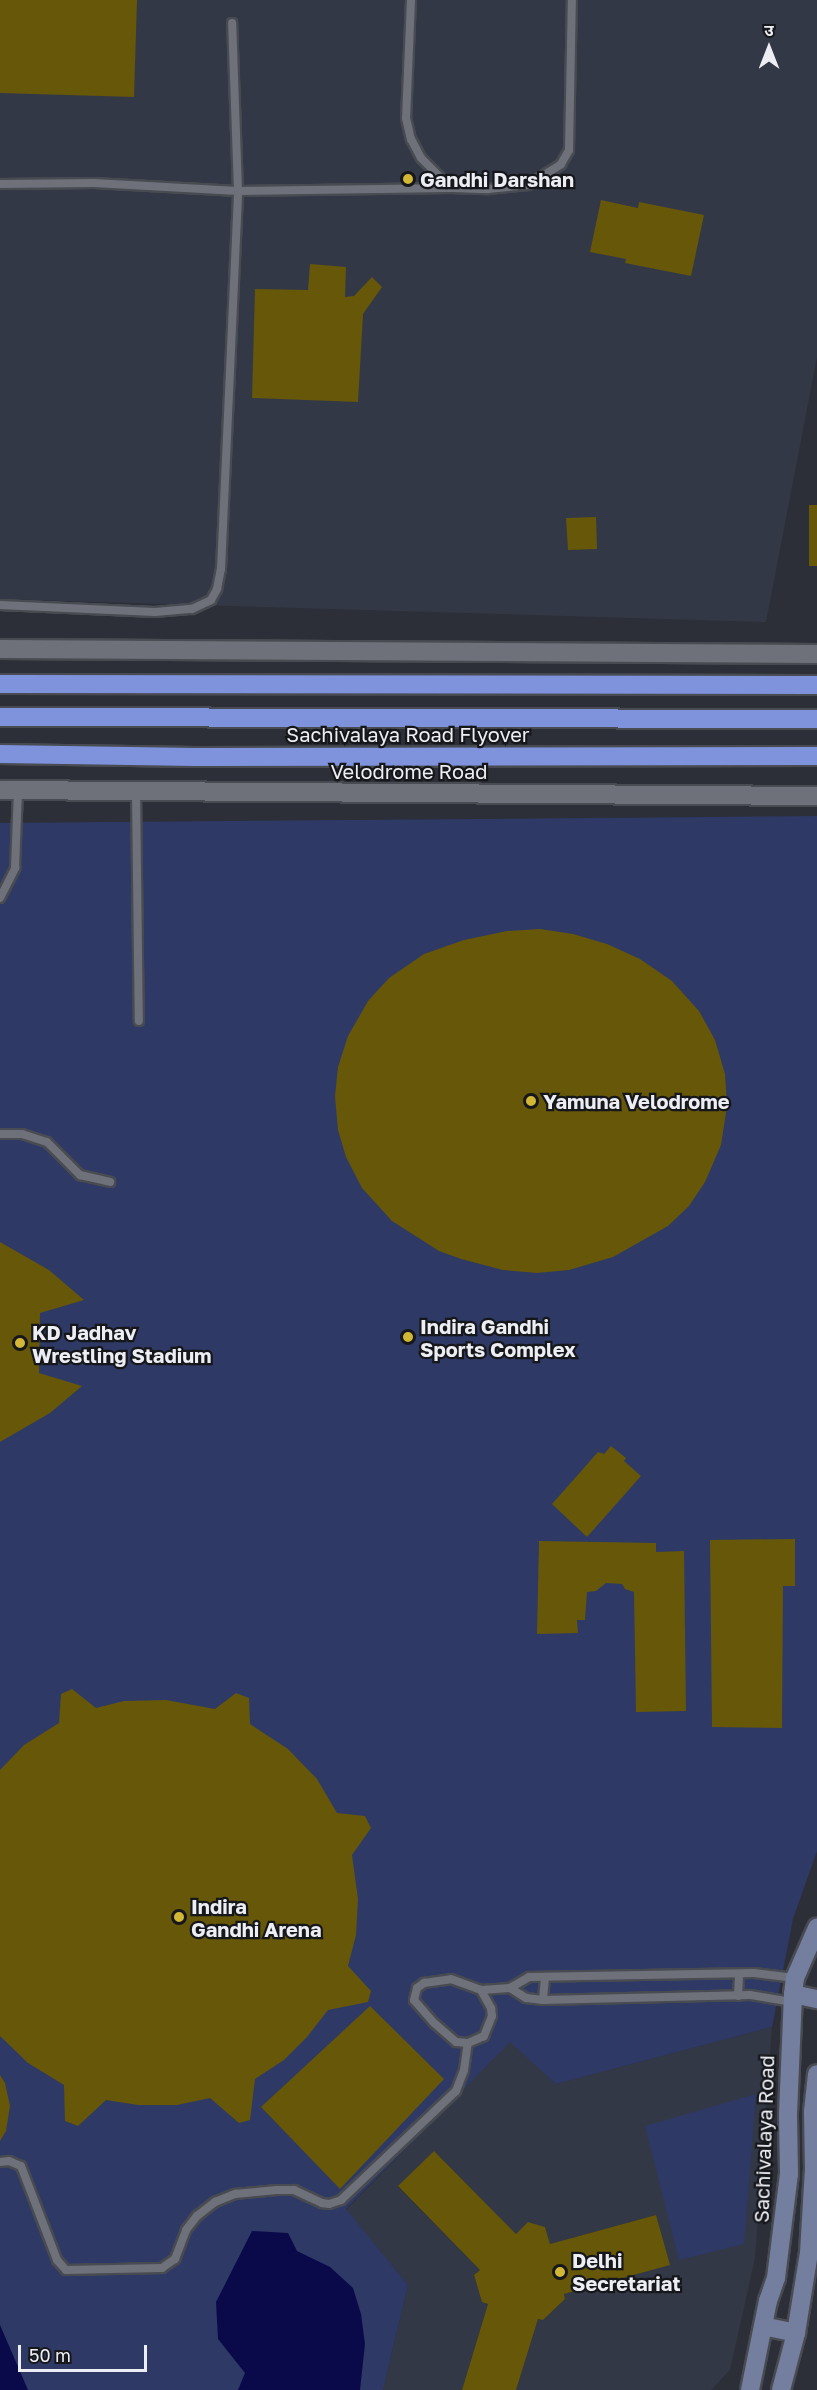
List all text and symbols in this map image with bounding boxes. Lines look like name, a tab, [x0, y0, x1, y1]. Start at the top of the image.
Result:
north arrow	[739, 18, 799, 78]
text: उ	[764, 20, 774, 40]
place label: Gandhi Darshan	[420, 167, 574, 191]
marker: Gandhi Darshan	[401, 172, 415, 186]
street label: Sachivalaya Road Flyover	[286, 722, 530, 746]
street label: Velodrome Road	[330, 759, 488, 783]
place label: Yamuna Velodrome	[543, 1089, 730, 1113]
marker: Yamuna Velodrome	[524, 1094, 538, 1108]
place label: Indira Gandhi Sports Complex	[420, 1314, 576, 1361]
place label: KD Jadhav Wrestling Stadium	[32, 1320, 212, 1367]
marker: Indira Gandhi Sports Complex	[401, 1330, 415, 1344]
marker: KD Jadhav Wrestling Stadium	[13, 1336, 27, 1350]
place label: Indira Gandhi Arena	[191, 1894, 321, 1941]
marker: Indira Gandhi Arena	[172, 1910, 186, 1924]
street label: Sachivalaya Road	[749, 2055, 779, 2223]
place label: Delhi Secretariat	[572, 2248, 680, 2295]
marker: Delhi Secretariat	[553, 2265, 567, 2279]
scale bar	[21, 2333, 150, 2371]
text: 50 m	[29, 2344, 71, 2366]

